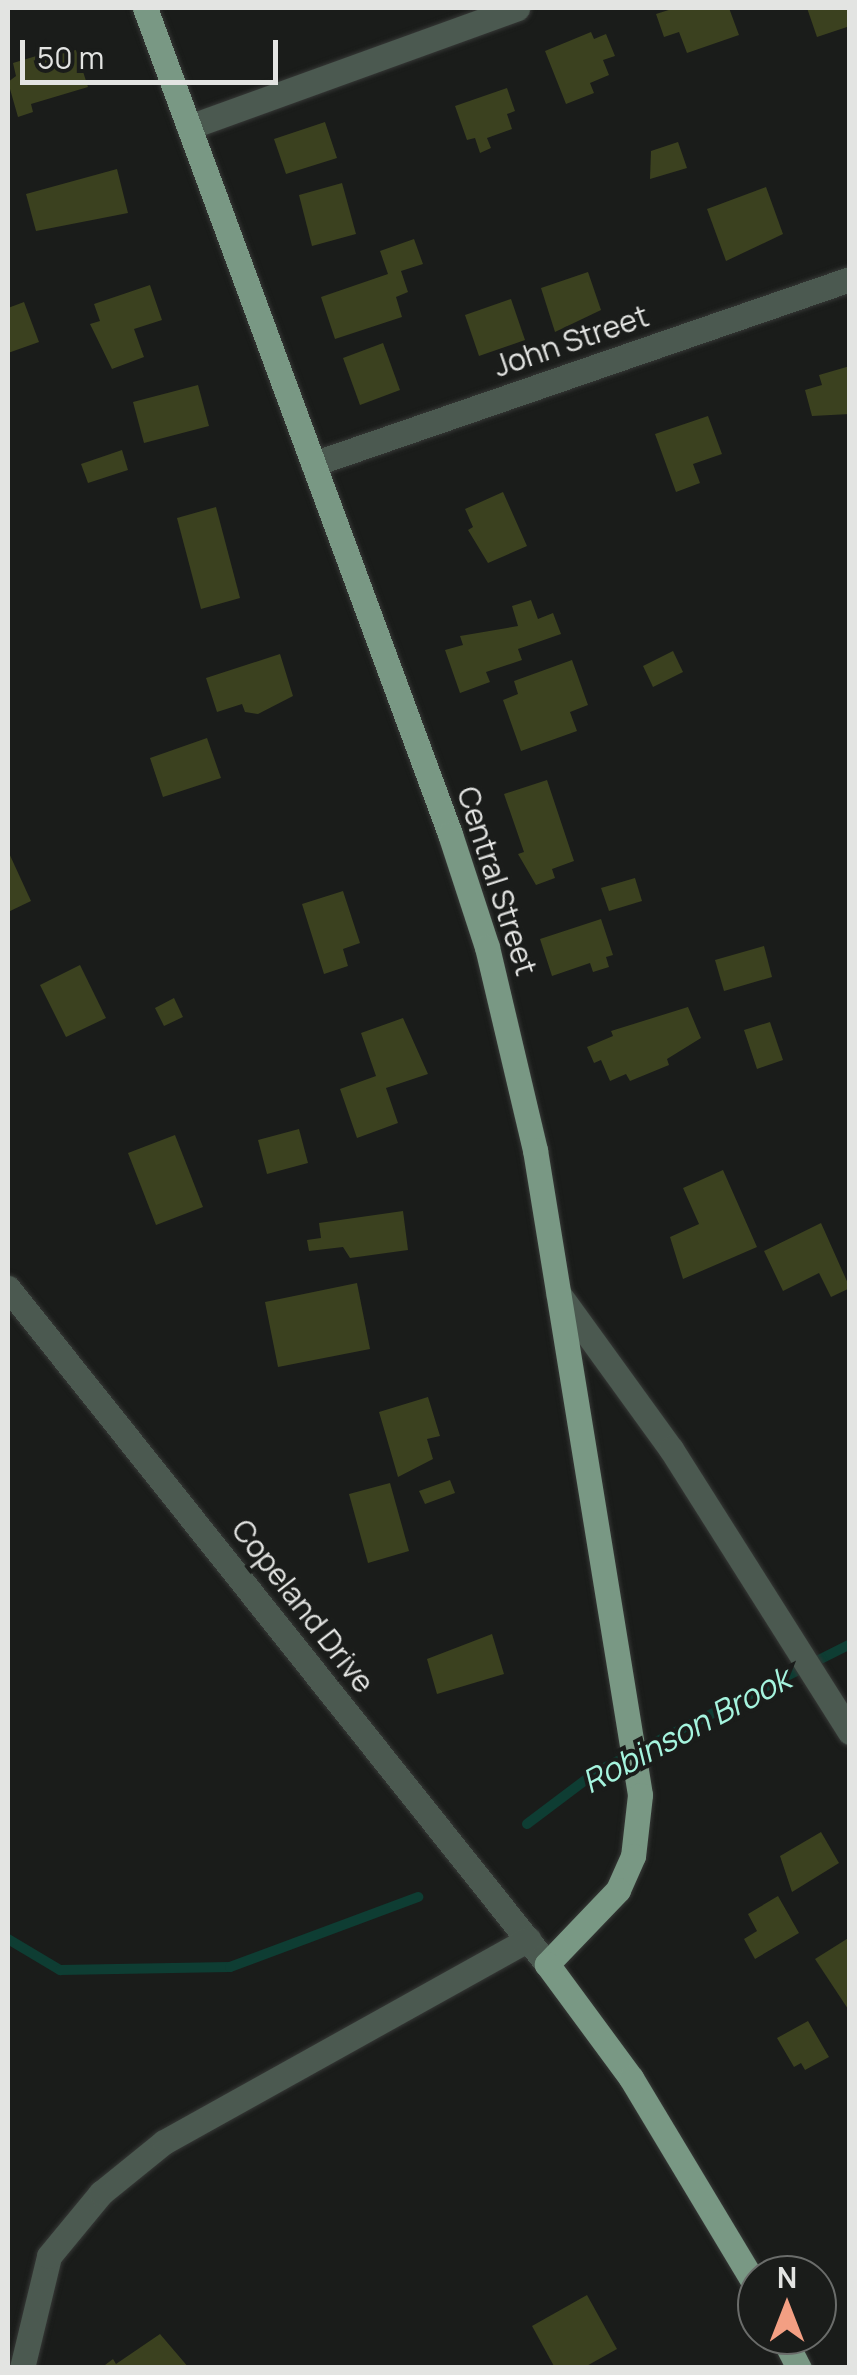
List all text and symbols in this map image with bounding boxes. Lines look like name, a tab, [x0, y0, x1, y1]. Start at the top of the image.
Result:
scale bar	[25, 20, 282, 82]
text: 50 m	[37, 37, 104, 78]
street label: John Street	[489, 298, 653, 384]
street label: Central Street	[450, 782, 544, 980]
street label: Copeland Drive	[224, 1512, 382, 1700]
water label: Robinson Brook	[575, 1659, 797, 1801]
north arrow	[737, 2255, 837, 2355]
text: N	[777, 2258, 797, 2296]

